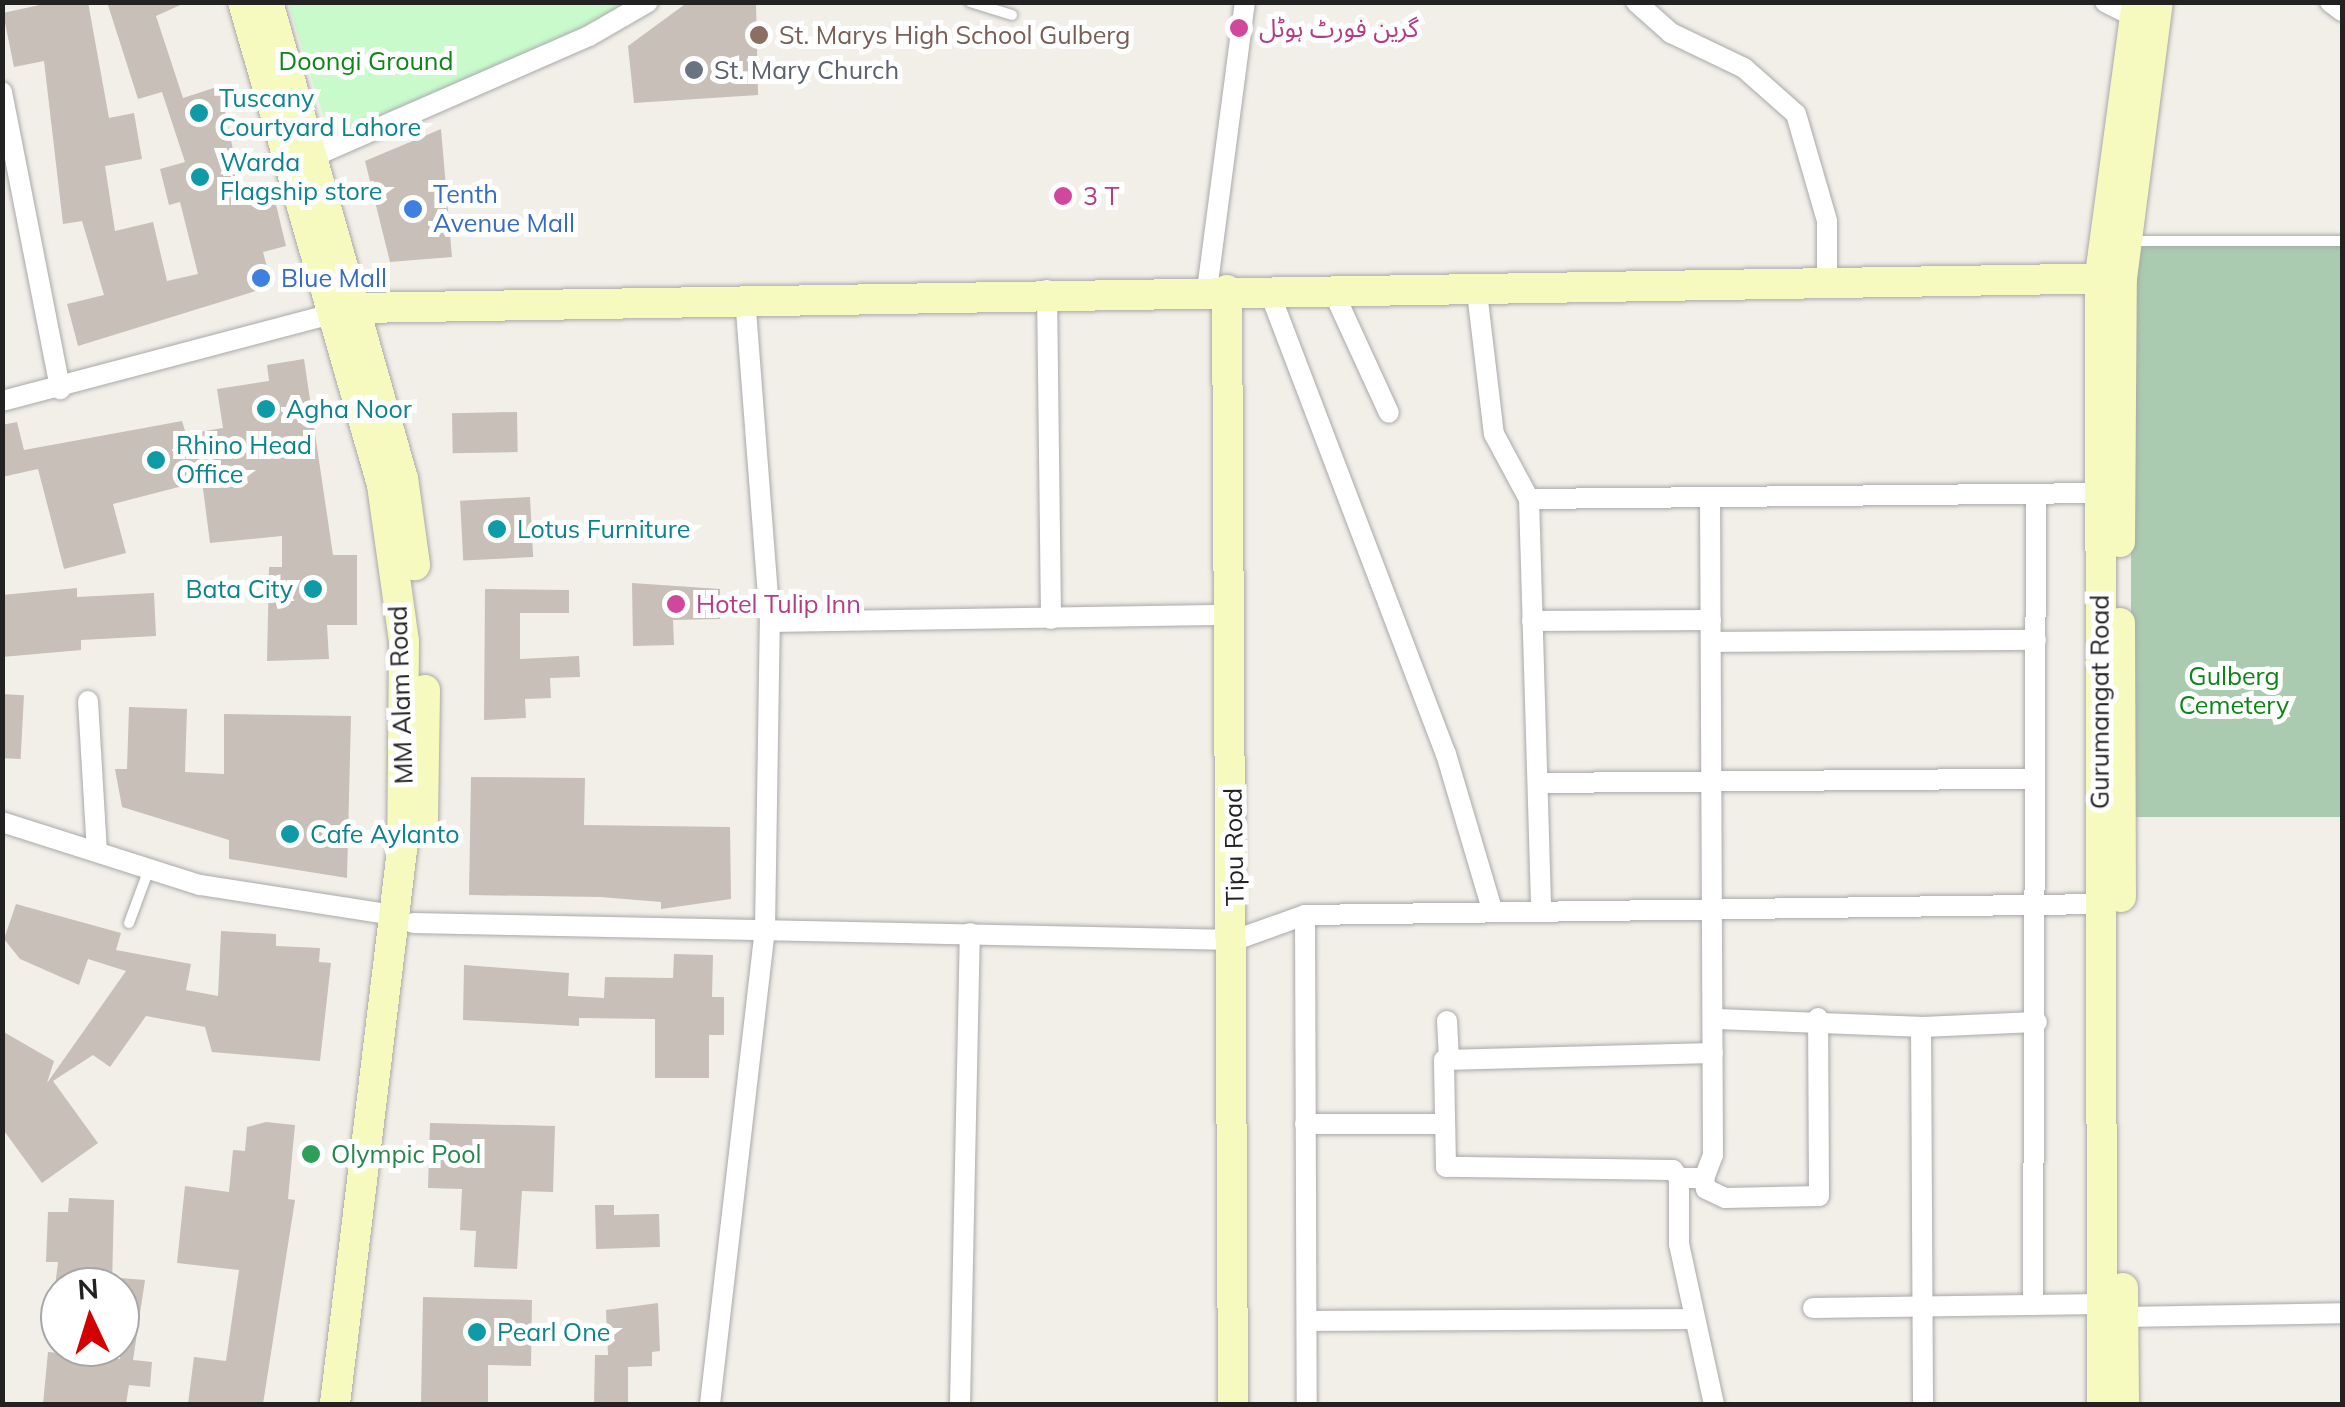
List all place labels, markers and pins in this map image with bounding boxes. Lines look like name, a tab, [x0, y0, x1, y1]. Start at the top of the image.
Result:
place label: گرین فورٹ ہوٹل	[1259, 13, 1418, 43]
marker: گرین فورٹ ہوٹل	[1228, 17, 1250, 39]
place label: St. Marys High School Gulberg	[779, 20, 1130, 50]
marker: St. Marys High School Gulberg	[748, 24, 770, 46]
place label: St. Mary Church	[714, 55, 899, 85]
marker: St. Mary Church	[683, 59, 705, 81]
place label: Tuscany Courtyard Lahore	[219, 84, 421, 143]
marker: Tuscany Courtyard Lahore	[188, 102, 210, 124]
place label: Warda Flagship store	[220, 148, 382, 207]
marker: Warda Flagship store	[189, 166, 211, 188]
place label: Tenth Avenue Mall	[433, 180, 575, 239]
place label: 3 T	[1083, 181, 1120, 211]
marker: 3 T	[1052, 185, 1074, 207]
marker: Tenth Avenue Mall	[402, 198, 424, 220]
place label: Blue Mall	[281, 263, 387, 293]
marker: Blue Mall	[250, 267, 272, 289]
place label: Agha Noor	[286, 394, 412, 424]
marker: Agha Noor	[255, 398, 277, 420]
place label: Rhino Head Office	[176, 431, 312, 490]
marker: Rhino Head Office	[145, 449, 167, 471]
place label: Lotus Furniture	[517, 514, 690, 544]
marker: Lotus Furniture	[486, 518, 508, 540]
place label: Bata City	[185, 574, 293, 604]
marker: Bata City	[302, 578, 324, 600]
place label: Hotel Tulip Inn	[696, 589, 861, 619]
marker: Hotel Tulip Inn	[665, 593, 687, 615]
place label: Cafe Aylanto	[310, 819, 459, 849]
marker: Cafe Aylanto	[279, 823, 301, 845]
place label: Olympic Pool	[331, 1139, 482, 1169]
marker: Olympic Pool	[300, 1143, 322, 1165]
place label: Pearl One	[497, 1317, 610, 1347]
marker: Pearl One	[466, 1321, 488, 1343]

